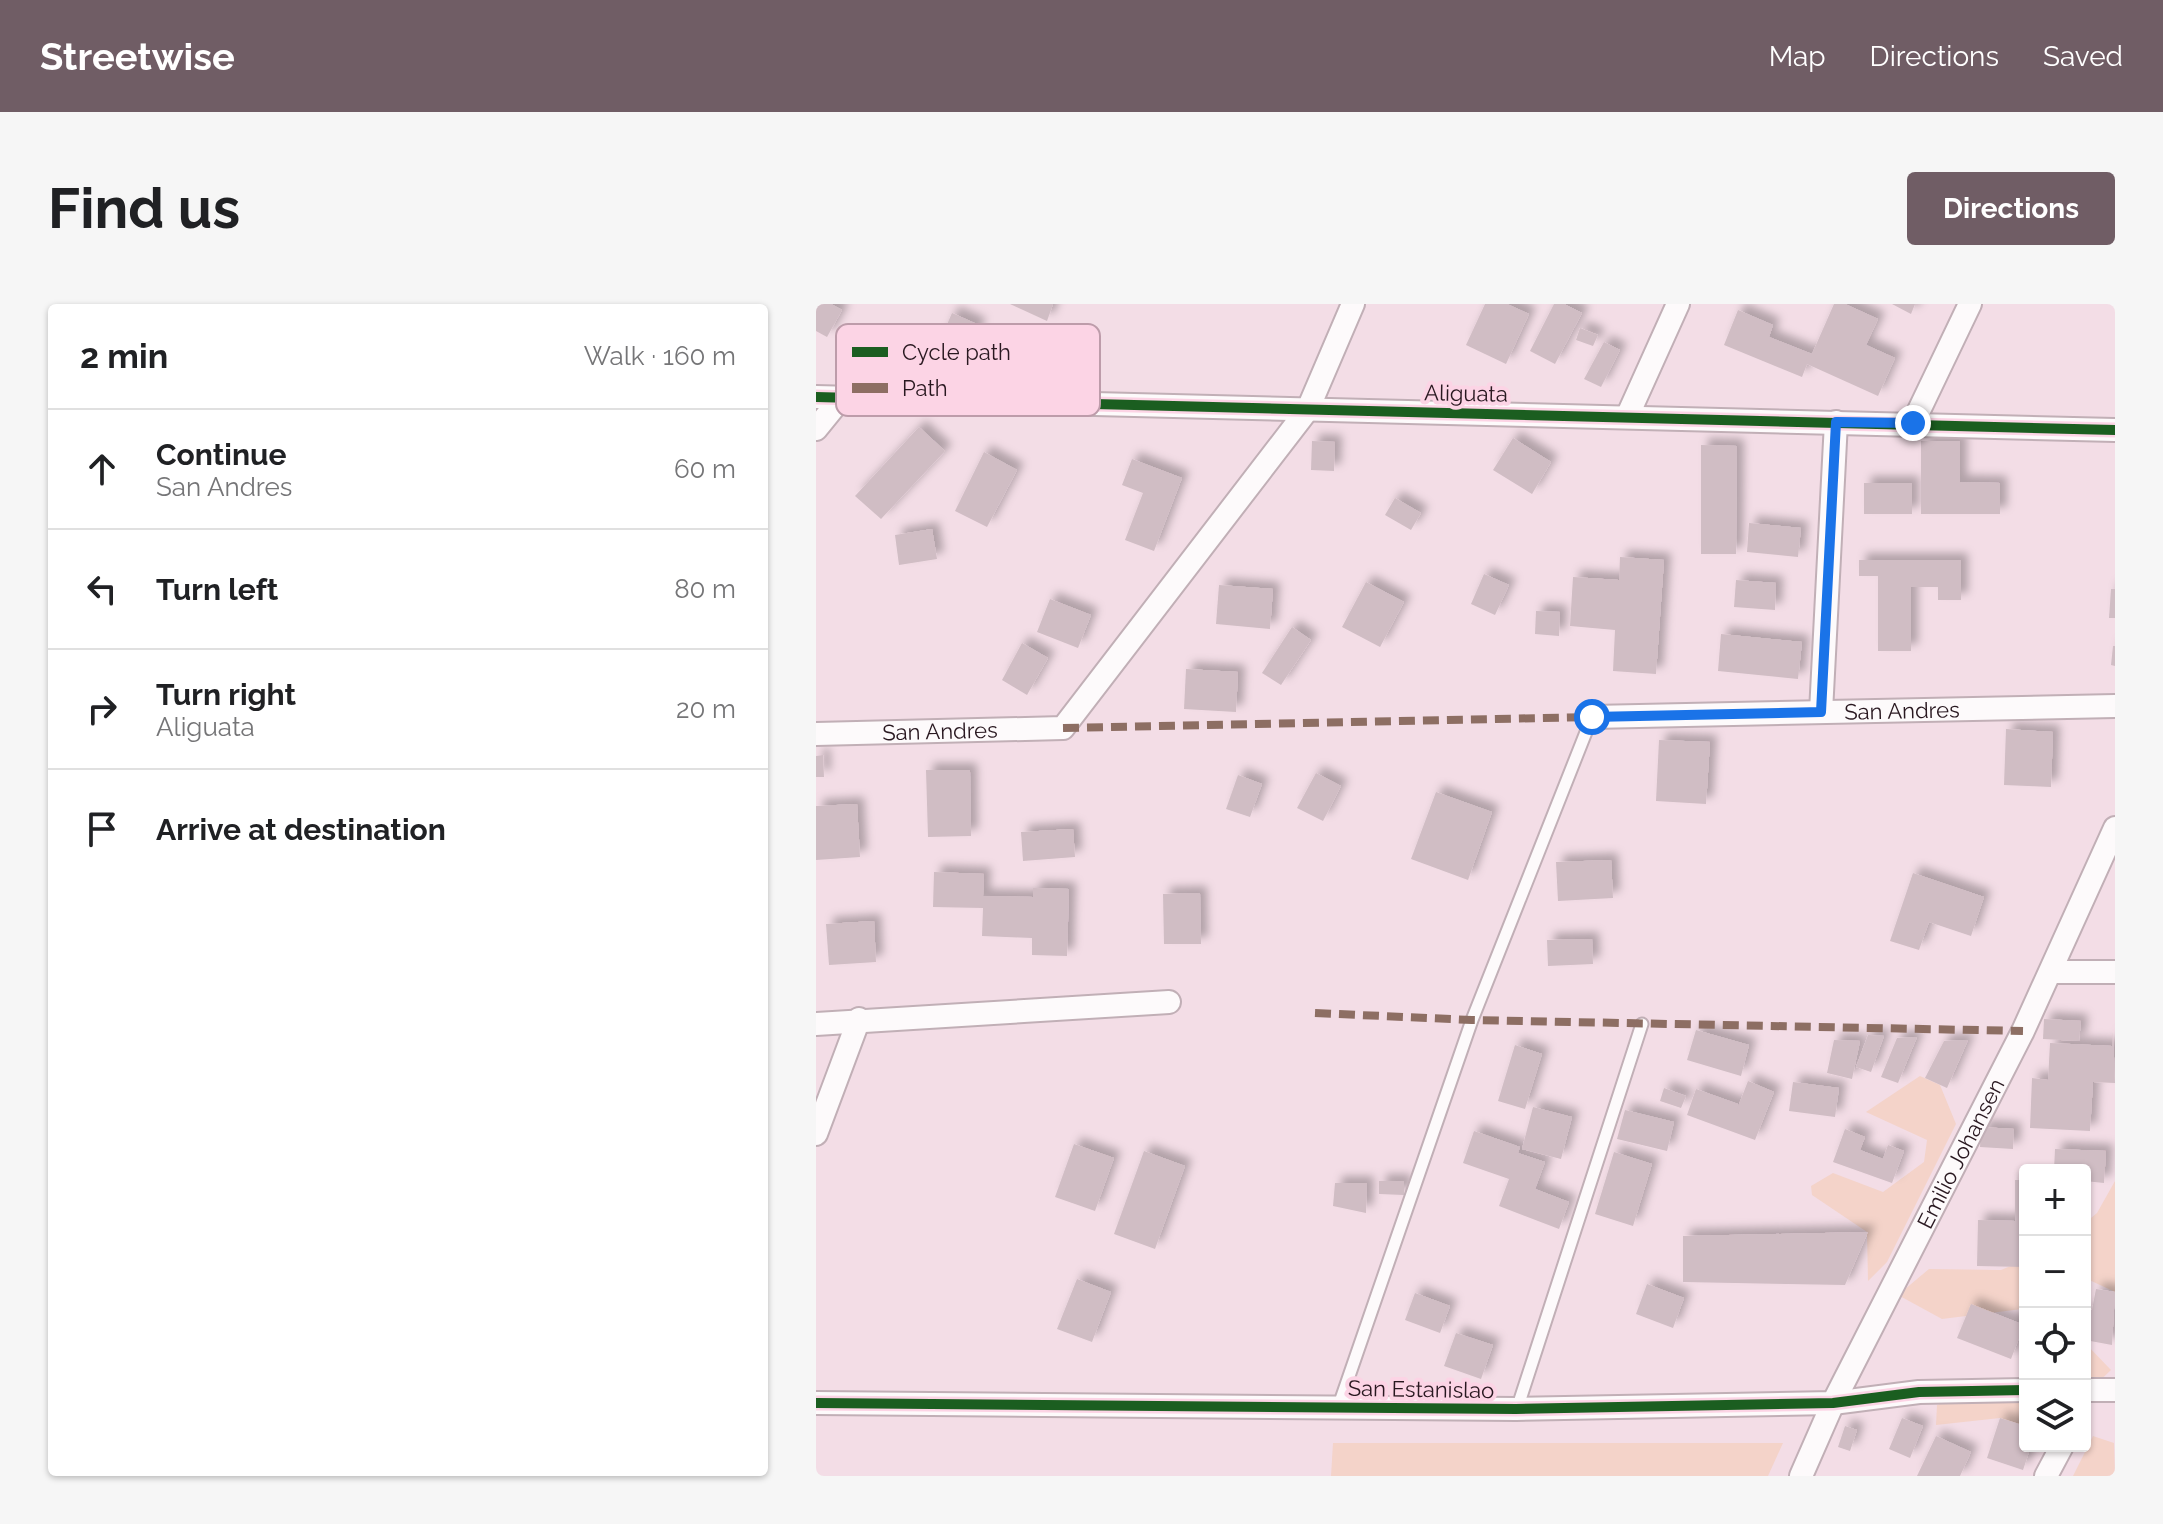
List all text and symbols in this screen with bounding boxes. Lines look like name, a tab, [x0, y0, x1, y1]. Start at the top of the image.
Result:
text: Streetwise	[40, 34, 235, 79]
text: Map	[1769, 40, 1826, 73]
text: Directions	[1870, 40, 1999, 73]
text: Saved	[2043, 40, 2123, 73]
button: Directions	[1907, 172, 2115, 245]
text: Find us	[48, 175, 240, 241]
legend	[836, 324, 1100, 416]
text: 2 min	[80, 336, 168, 376]
text: Cycle path	[902, 339, 1011, 365]
text: Walk · 160 m	[584, 341, 736, 371]
text: Path	[902, 375, 948, 401]
street label: Aliguata	[1424, 379, 1508, 407]
route end	[1895, 405, 1931, 441]
text: Continue	[156, 437, 287, 472]
icon: ahead	[80, 447, 124, 491]
text: 60 m	[674, 454, 736, 484]
text: San Andres	[156, 472, 292, 502]
icon: left	[80, 567, 124, 611]
text: Turn left	[156, 572, 278, 607]
text: 80 m	[674, 574, 736, 604]
text: Turn right	[156, 677, 296, 712]
icon: right	[80, 687, 124, 731]
text: 20 m	[676, 694, 736, 724]
street label: San Andres	[1844, 696, 1960, 725]
route start	[1574, 699, 1610, 735]
text: Aliguata	[156, 712, 255, 742]
street label: San Andres	[882, 717, 998, 745]
icon: arrive	[80, 807, 124, 851]
text: Arrive at destination	[156, 812, 446, 847]
street label: Emilio Johansen	[1911, 1074, 2010, 1233]
map controls	[2019, 1164, 2091, 1452]
button: +	[2019, 1164, 2091, 1236]
button: −	[2019, 1236, 2091, 1308]
button: locate	[2019, 1308, 2091, 1380]
street label: San Estanislao	[1348, 1375, 1494, 1403]
button: layers	[2019, 1380, 2091, 1452]

